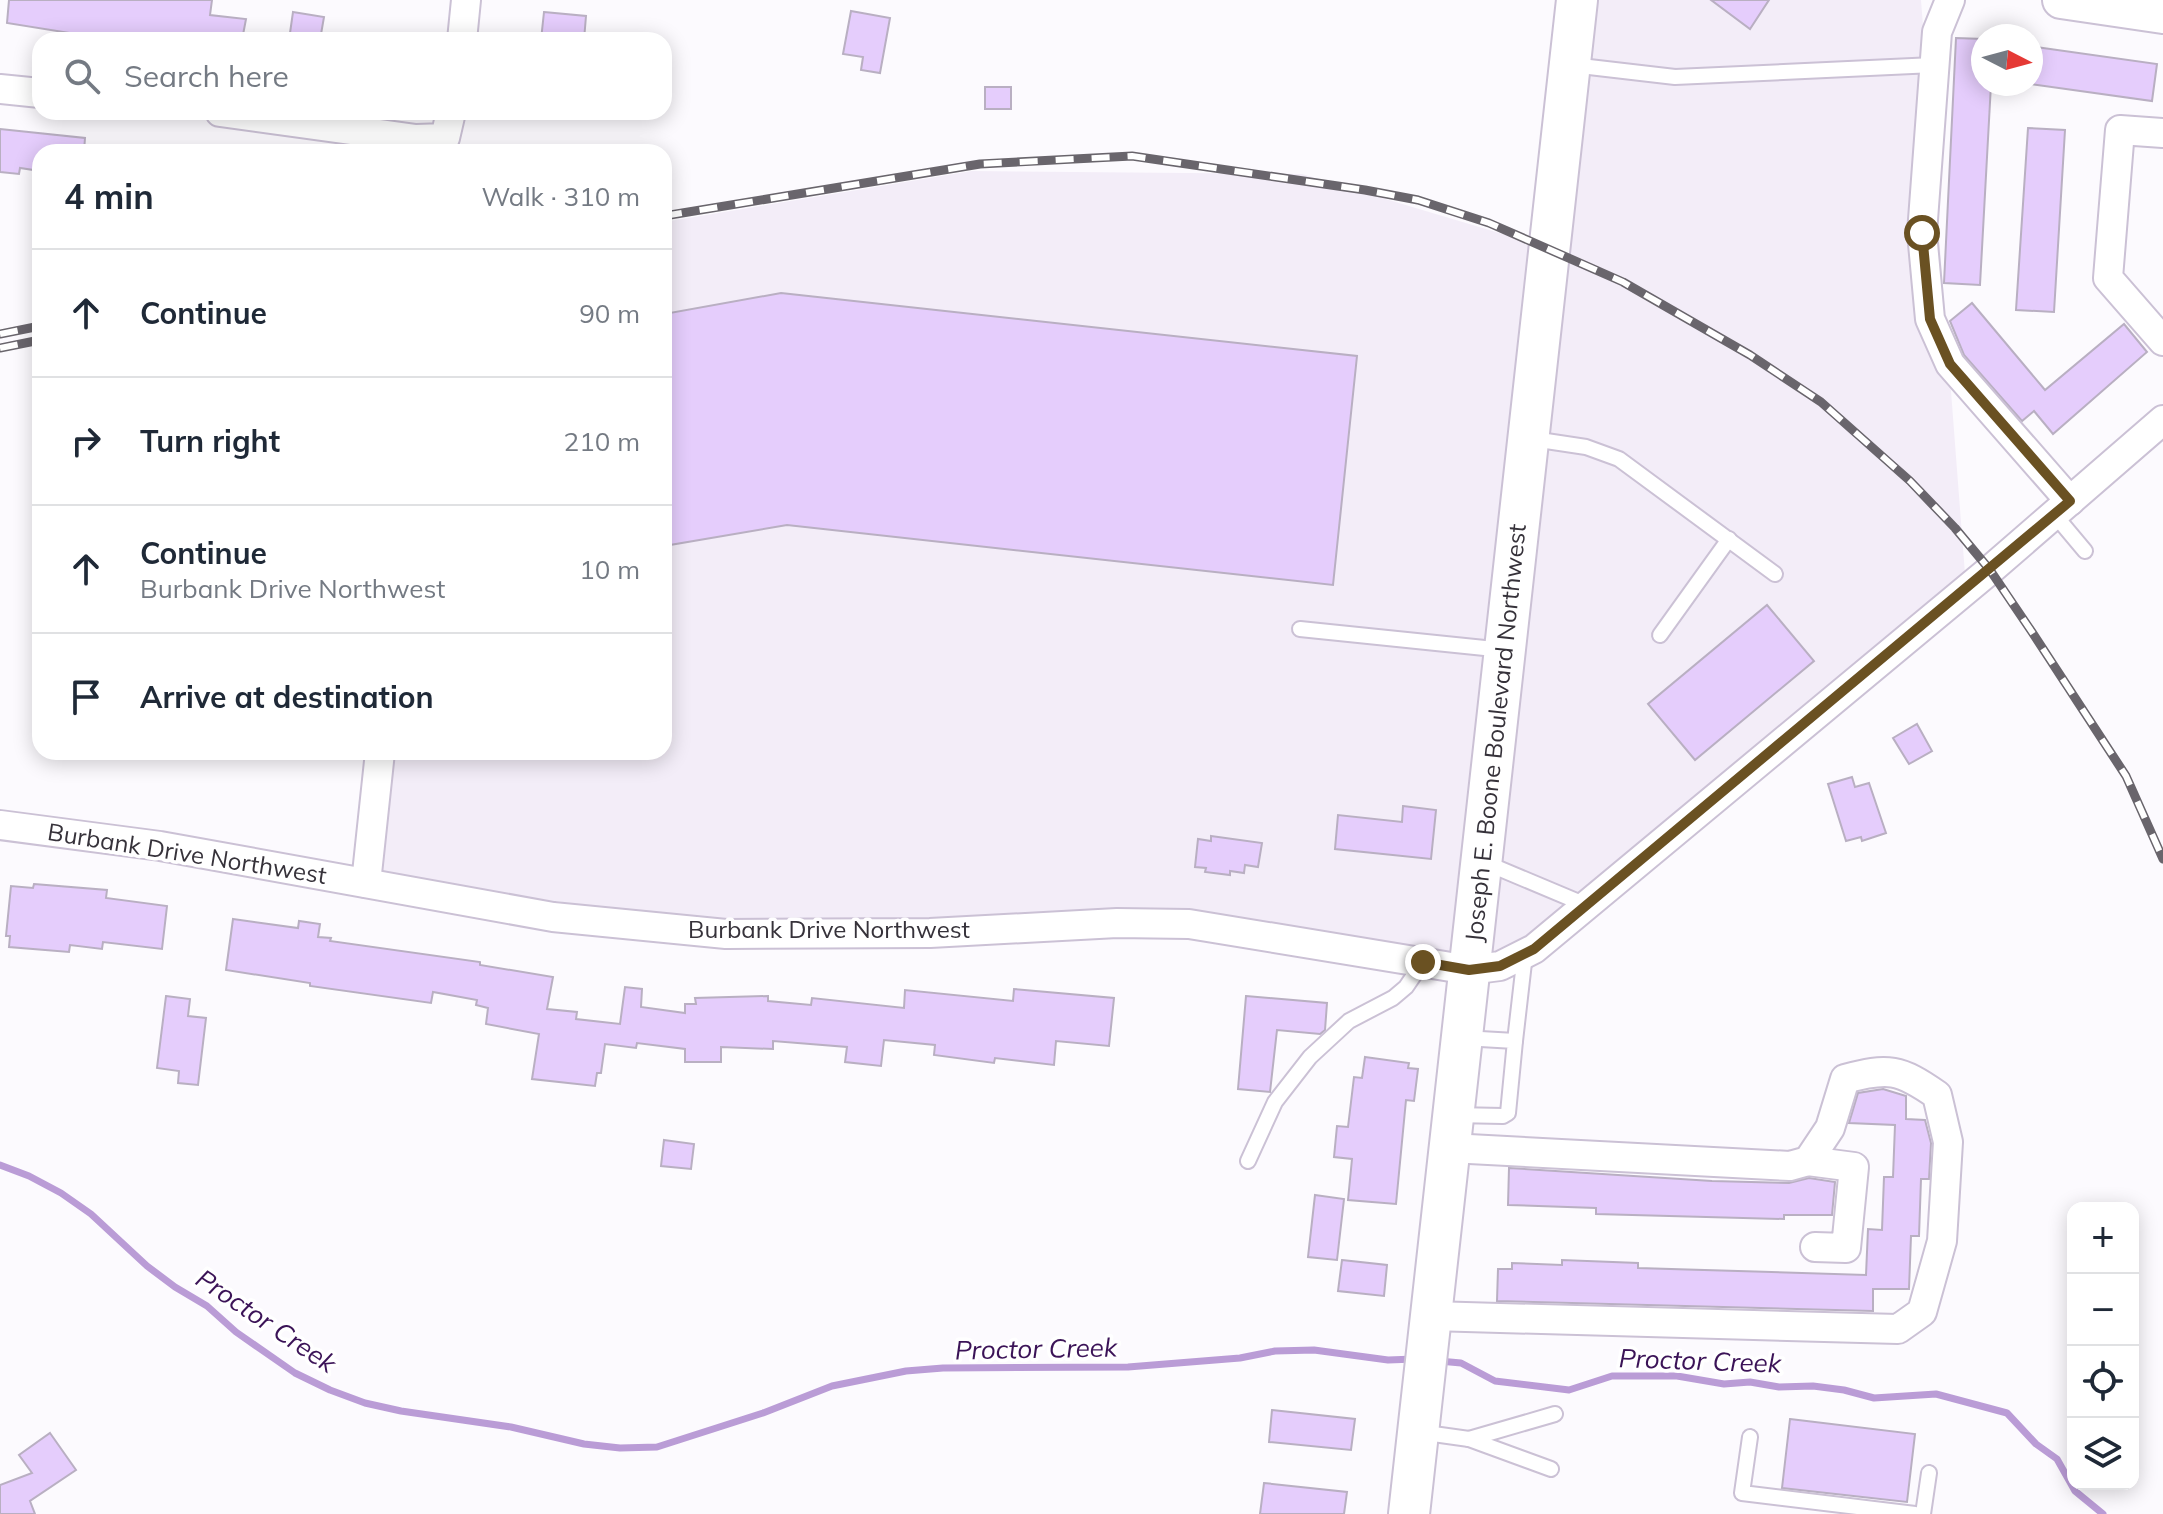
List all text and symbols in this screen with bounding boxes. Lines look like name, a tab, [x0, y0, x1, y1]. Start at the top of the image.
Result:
north arrow	[1971, 24, 2043, 96]
search box	[32, 32, 672, 120]
icon: search	[60, 54, 104, 98]
text: Search here	[124, 57, 289, 95]
text: 4 min	[64, 175, 154, 218]
text: Walk · 310 m	[481, 180, 640, 213]
route start	[1904, 215, 1940, 251]
icon: ahead	[64, 291, 108, 335]
text: Continue	[140, 294, 267, 332]
text: 90 m	[579, 297, 640, 330]
icon: right	[64, 419, 108, 463]
text: Turn right	[140, 422, 280, 460]
text: 210 m	[564, 425, 640, 458]
street label: Joseph E. Boone Boulevard Northwest	[1458, 522, 1532, 943]
text: Continue	[140, 534, 267, 572]
icon: ahead	[64, 547, 108, 591]
text: 10 m	[579, 553, 640, 586]
text: Burbank Drive Northwest	[140, 572, 445, 605]
icon: arrive	[64, 675, 108, 719]
text: Arrive at destination	[140, 678, 434, 716]
street label: Burbank Drive Northwest	[46, 816, 329, 890]
street label: Burbank Drive Northwest	[688, 914, 970, 944]
route end	[1405, 944, 1441, 980]
map controls	[2067, 1202, 2139, 1490]
button: +	[2067, 1202, 2139, 1274]
water label: Proctor Creek	[190, 1261, 343, 1380]
button: −	[2067, 1274, 2139, 1346]
water label: Proctor Creek	[954, 1331, 1118, 1366]
water label: Proctor Creek	[1618, 1341, 1782, 1380]
button: locate	[2067, 1346, 2139, 1418]
button: layers	[2067, 1418, 2139, 1490]

